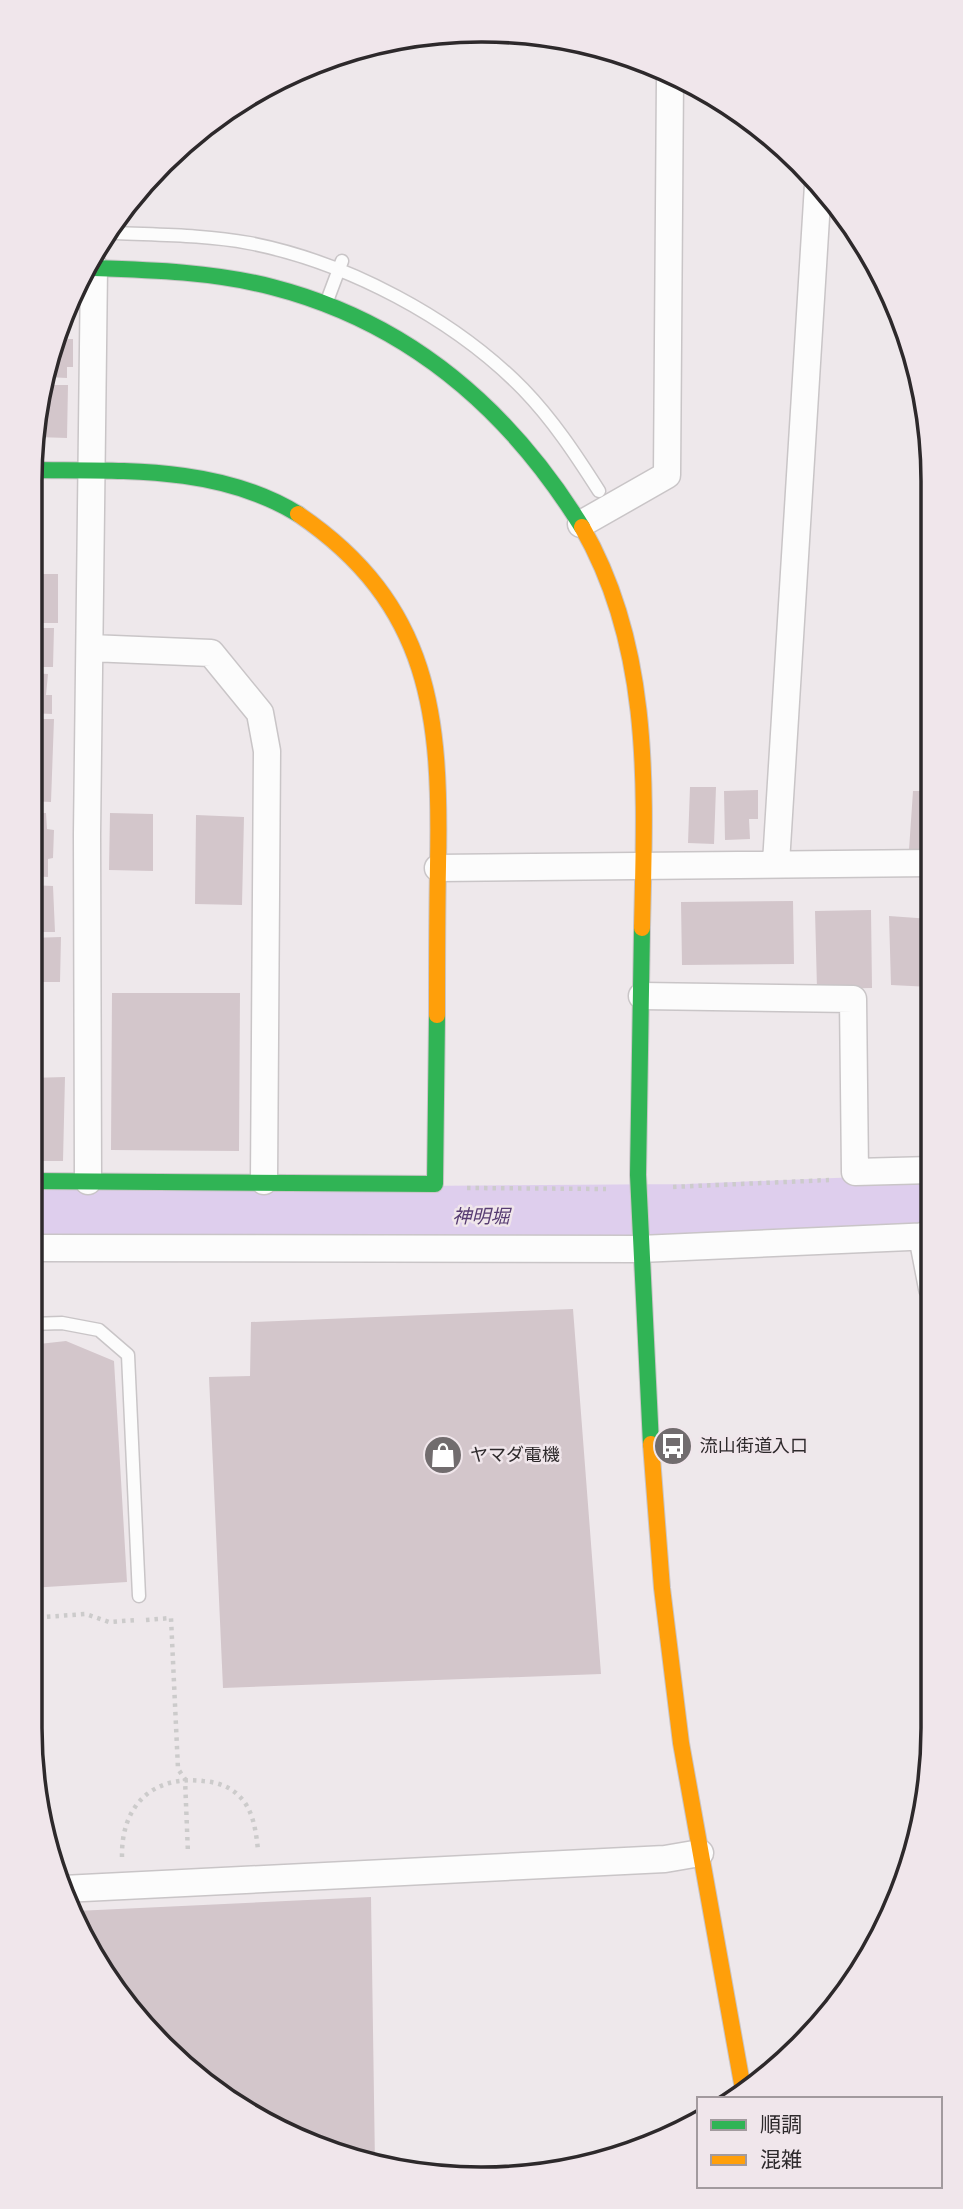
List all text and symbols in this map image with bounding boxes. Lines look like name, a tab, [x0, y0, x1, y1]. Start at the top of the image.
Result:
water label: 神明堀	[452, 1204, 512, 1228]
bus stop icon: 流山街道入口	[652, 1425, 694, 1467]
shop icon: ヤマダ電機	[422, 1434, 464, 1476]
place label: 流山街道入口	[700, 1434, 808, 1457]
place label: ヤマダ電機	[470, 1443, 560, 1466]
legend	[697, 2097, 942, 2188]
text: 順調	[760, 2111, 802, 2138]
text: 混雑	[760, 2146, 802, 2173]

